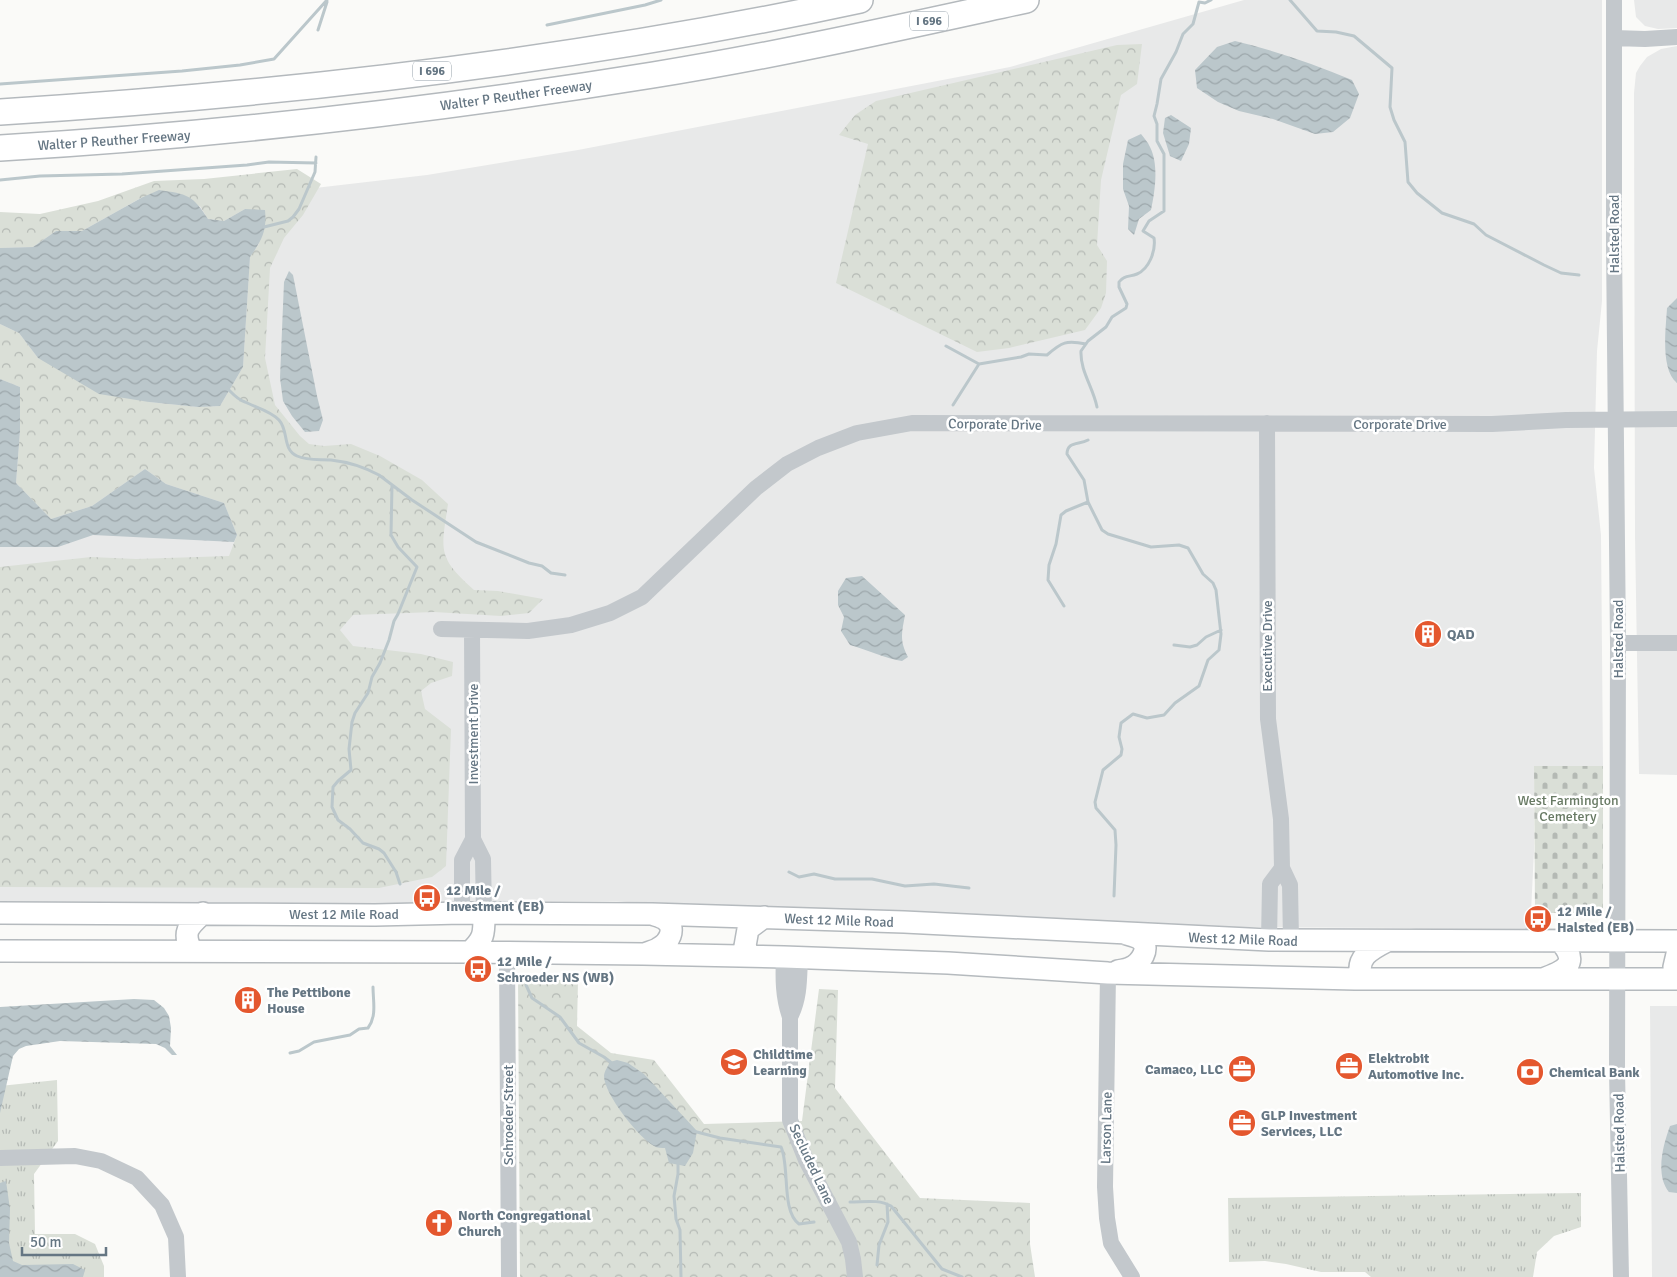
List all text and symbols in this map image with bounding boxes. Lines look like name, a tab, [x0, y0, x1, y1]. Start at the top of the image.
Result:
road number: I 696	[910, 12, 948, 30]
road number: I 696	[413, 61, 451, 80]
street label: Walter P Reuther Freeway	[439, 76, 594, 115]
street label: Walter P Reuther Freeway	[37, 127, 191, 154]
street label: Halsted Road	[1606, 194, 1623, 274]
street label: Corporate Drive	[948, 415, 1042, 434]
street label: Corporate Drive	[1353, 416, 1447, 433]
street label: Halsted Road	[1610, 599, 1627, 679]
street label: Executive Drive	[1259, 600, 1276, 692]
building icon: QAD	[1413, 619, 1443, 649]
place label: QAD	[1447, 626, 1475, 643]
street label: Investment Drive	[465, 684, 482, 784]
park label: West Farmington Cemetery	[1517, 792, 1619, 825]
place label: 12 Mile / Investment (EB)	[446, 882, 544, 915]
bus stop icon: 12 Mile / Investment (EB)	[412, 883, 442, 913]
place label: 12 Mile / Halsted (EB)	[1557, 903, 1634, 936]
bus stop icon: 12 Mile / Halsted (EB)	[1523, 904, 1553, 934]
street label: West 12 Mile Road	[289, 906, 399, 923]
street label: West 12 Mile Road	[784, 910, 894, 931]
street label: West 12 Mile Road	[1188, 929, 1298, 950]
place label: 12 Mile / Schroeder NS (WB)	[497, 953, 614, 986]
bus stop icon: 12 Mile / Schroeder NS (WB)	[463, 954, 493, 984]
place label: The Pettibone House	[267, 984, 351, 1017]
building icon: The Pettibone House	[233, 985, 263, 1015]
place label: Childtime Learning	[753, 1046, 813, 1079]
school or university icon: Childtime Learning	[719, 1047, 749, 1077]
place label: Elektrobit Automotive Inc.	[1368, 1050, 1464, 1083]
office icon: Elektrobit Automotive Inc.	[1334, 1051, 1364, 1081]
office icon: Camaco, LLC	[1227, 1054, 1257, 1084]
bank icon: Chemical Bank	[1515, 1057, 1545, 1087]
place label: Camaco, LLC	[1145, 1061, 1223, 1078]
place label: Chemical Bank	[1549, 1064, 1640, 1081]
street label: Schroeder Street	[500, 1065, 517, 1165]
street label: Larson Lane	[1097, 1092, 1116, 1164]
street label: Halsted Road	[1610, 1093, 1629, 1173]
place label: GLP Investment Services, LLC	[1261, 1107, 1358, 1140]
office icon: GLP Investment Services, LLC	[1227, 1108, 1257, 1138]
street label: Secluded Lane	[785, 1121, 838, 1207]
place label: North Congregational Church	[458, 1207, 591, 1240]
church icon: North Congregational Church	[424, 1208, 454, 1238]
scale bar	[22, 1224, 106, 1256]
text: 50 m	[30, 1233, 61, 1251]

